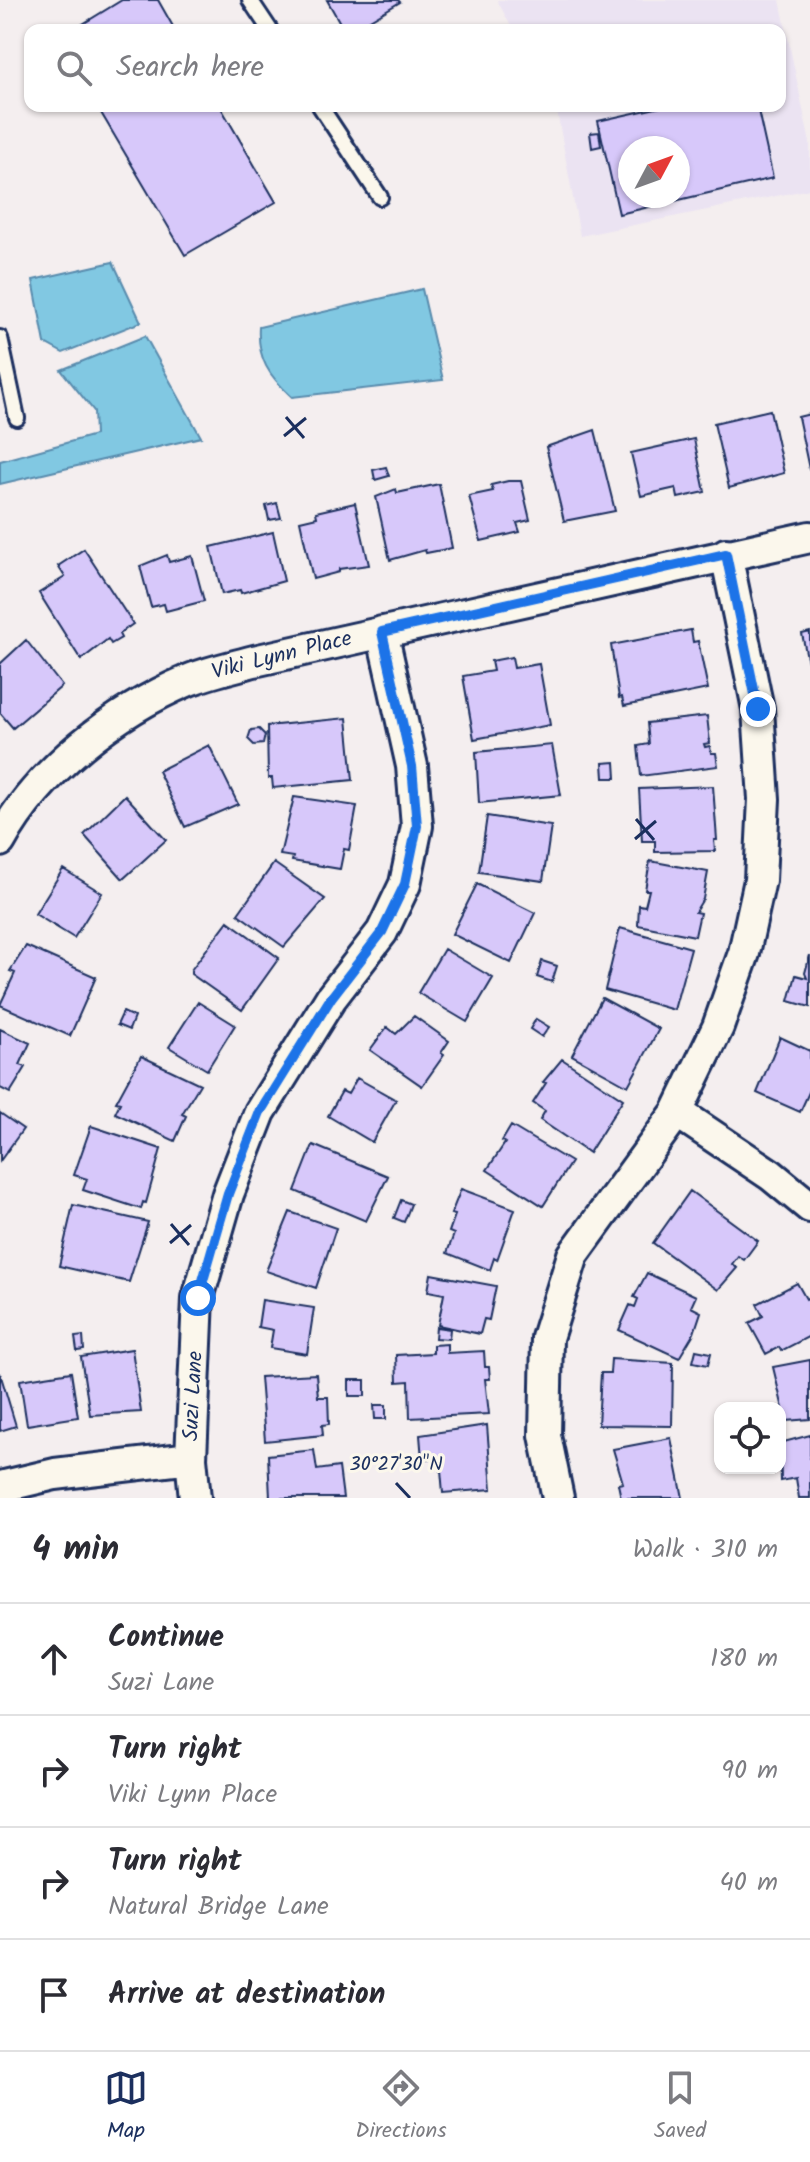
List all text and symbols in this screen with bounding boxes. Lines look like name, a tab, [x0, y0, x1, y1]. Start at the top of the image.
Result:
search box	[24, 24, 786, 112]
text: Search here	[116, 44, 264, 92]
icon: search	[52, 46, 96, 90]
north arrow	[618, 136, 690, 208]
street label: Viki Lynn Place	[208, 622, 356, 690]
route end	[740, 691, 776, 727]
route start	[180, 1280, 216, 1316]
street label: Suzi Lane	[174, 1350, 214, 1442]
map controls	[714, 1402, 786, 1474]
button: locate	[714, 1402, 786, 1474]
text: 30°27'30"N	[349, 1449, 443, 1481]
text: 4 min	[32, 1523, 119, 1577]
text: Walk · 310 m	[633, 1529, 778, 1571]
text: Continue	[108, 1614, 224, 1662]
icon: ahead	[32, 1637, 76, 1681]
text: 180 m	[710, 1638, 778, 1680]
text: Suzi Lane	[108, 1662, 214, 1704]
text: Turn right	[108, 1726, 241, 1774]
icon: right	[32, 1749, 76, 1793]
text: 90 m	[721, 1750, 778, 1792]
text: Viki Lynn Place	[108, 1774, 277, 1816]
text: Turn right	[108, 1838, 241, 1886]
icon: right	[32, 1861, 76, 1905]
text: 40 m	[720, 1862, 778, 1904]
text: Natural Bridge Lane	[108, 1886, 329, 1928]
text: Arrive at destination	[108, 1971, 385, 2019]
icon: arrive	[32, 1973, 76, 2017]
tab: Map	[104, 2066, 148, 2149]
tab: Directions	[355, 2066, 447, 2149]
tab: Saved	[654, 2066, 706, 2149]

